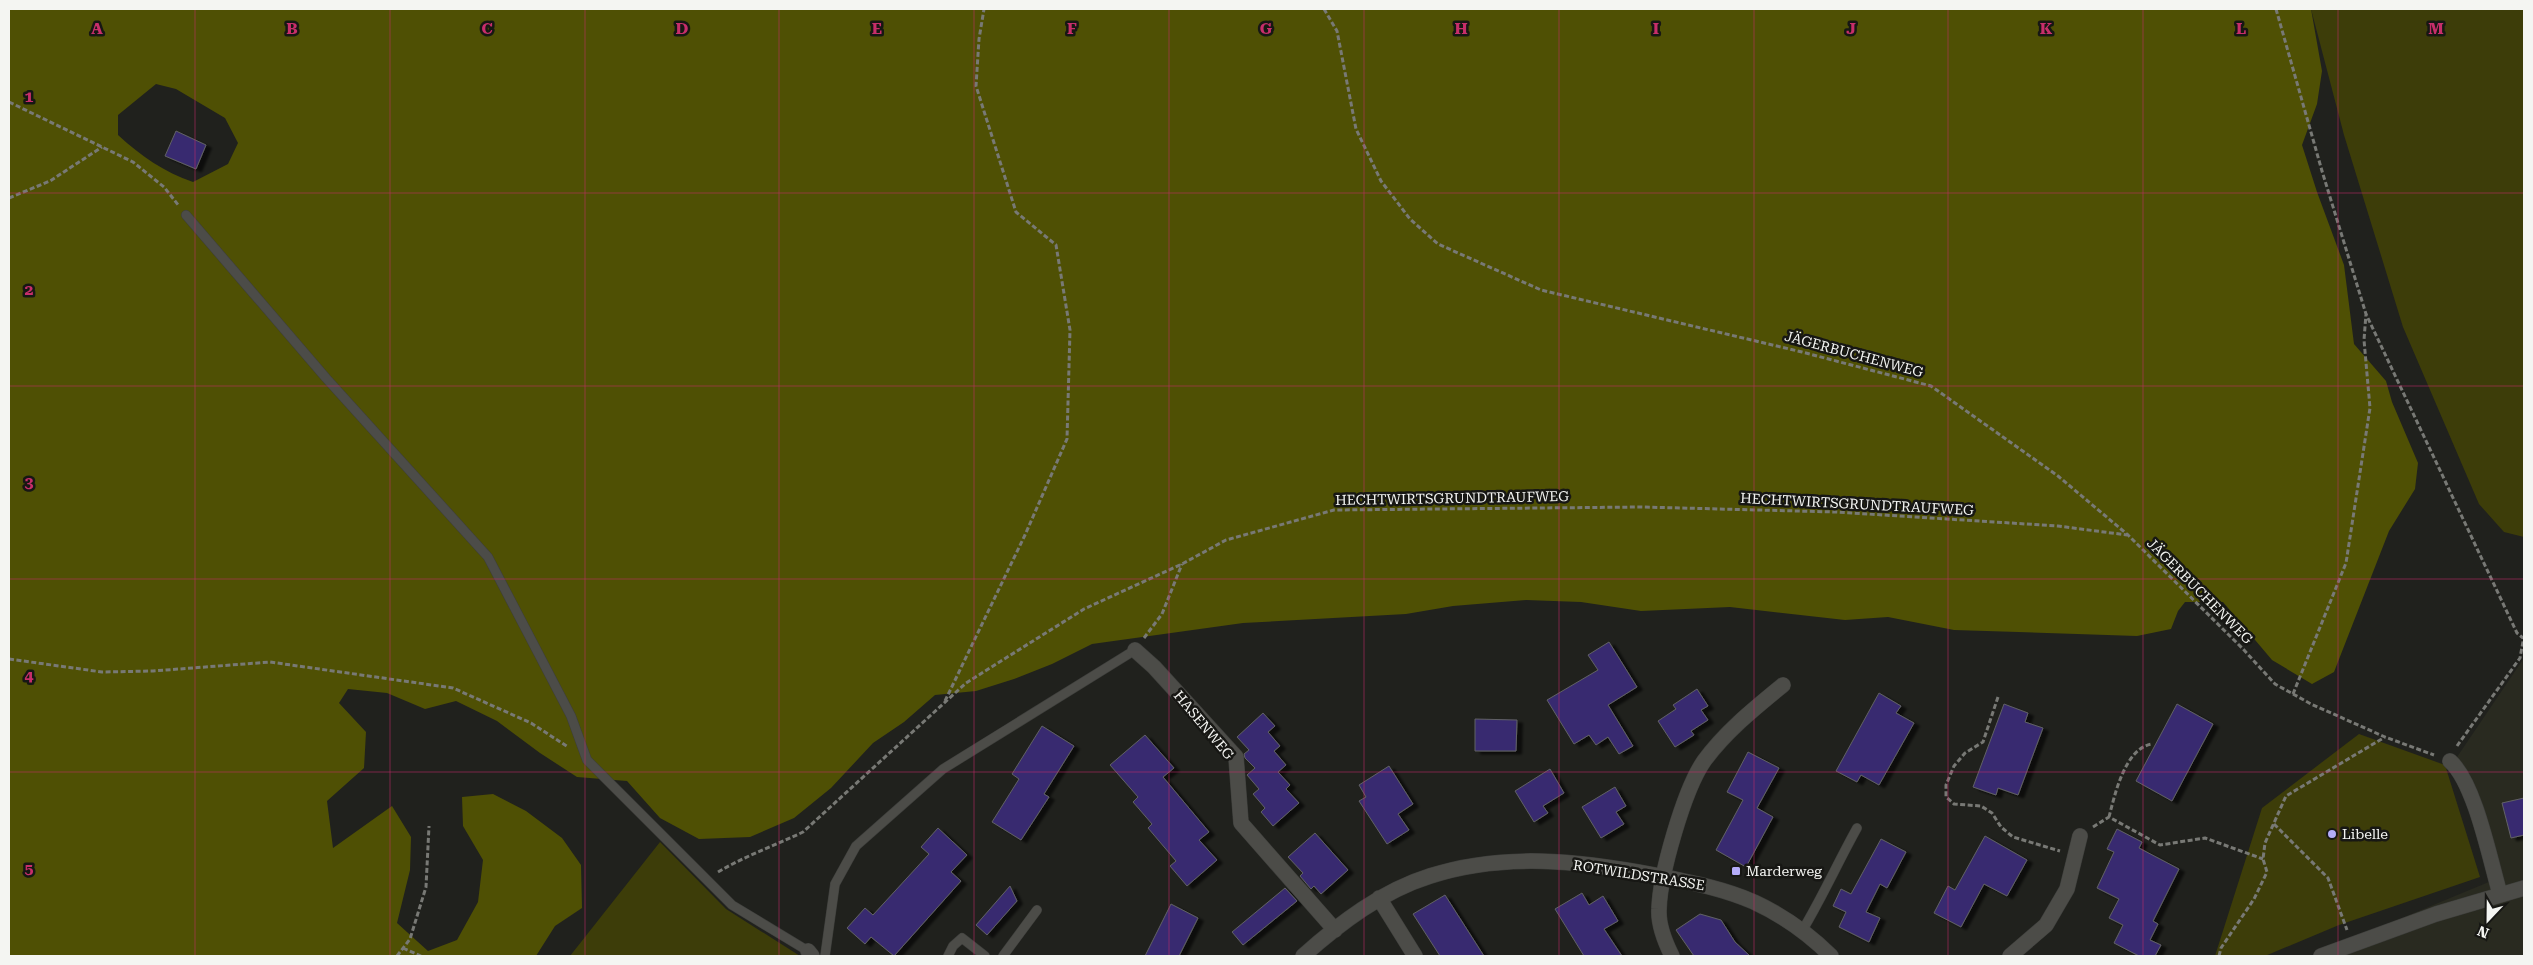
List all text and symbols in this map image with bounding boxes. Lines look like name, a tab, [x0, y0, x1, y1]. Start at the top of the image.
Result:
text: A	[91, 19, 103, 38]
text: B	[286, 19, 298, 38]
text: C	[481, 19, 493, 38]
text: D	[676, 19, 689, 38]
text: E	[872, 19, 882, 38]
text: F	[1067, 19, 1077, 38]
text: G	[1260, 19, 1273, 38]
text: H	[1454, 19, 1468, 38]
text: I	[1653, 19, 1659, 38]
text: J	[1846, 19, 1856, 38]
text: K	[2040, 19, 2053, 38]
text: L	[2236, 19, 2246, 38]
text: M	[2428, 19, 2444, 38]
text: 1	[25, 87, 34, 106]
text: 2	[25, 280, 34, 299]
street label: JÄGERBUCHENWEG	[1783, 328, 1925, 380]
text: 3	[25, 473, 34, 492]
street label: HECHTWIRTSGRUNDTRAUFWEG	[1335, 488, 1569, 508]
street label: HECHTWIRTSGRUNDTRAUFWEG	[1740, 490, 1974, 518]
street label: JÄGERBUCHENWEG	[2144, 535, 2256, 647]
text: 4	[25, 666, 34, 685]
street label: HASENWEG	[1171, 688, 1237, 763]
place label: Libelle	[2342, 826, 2388, 842]
marker: Libelle	[2326, 828, 2338, 840]
street label: ROTWILDSTRASSE	[1572, 857, 1706, 893]
text: 5	[25, 859, 34, 878]
place label: Marderweg	[1746, 863, 1822, 879]
marker: Marderweg	[1730, 865, 1742, 877]
north arrow	[2463, 895, 2513, 945]
text: N	[2475, 923, 2491, 941]

